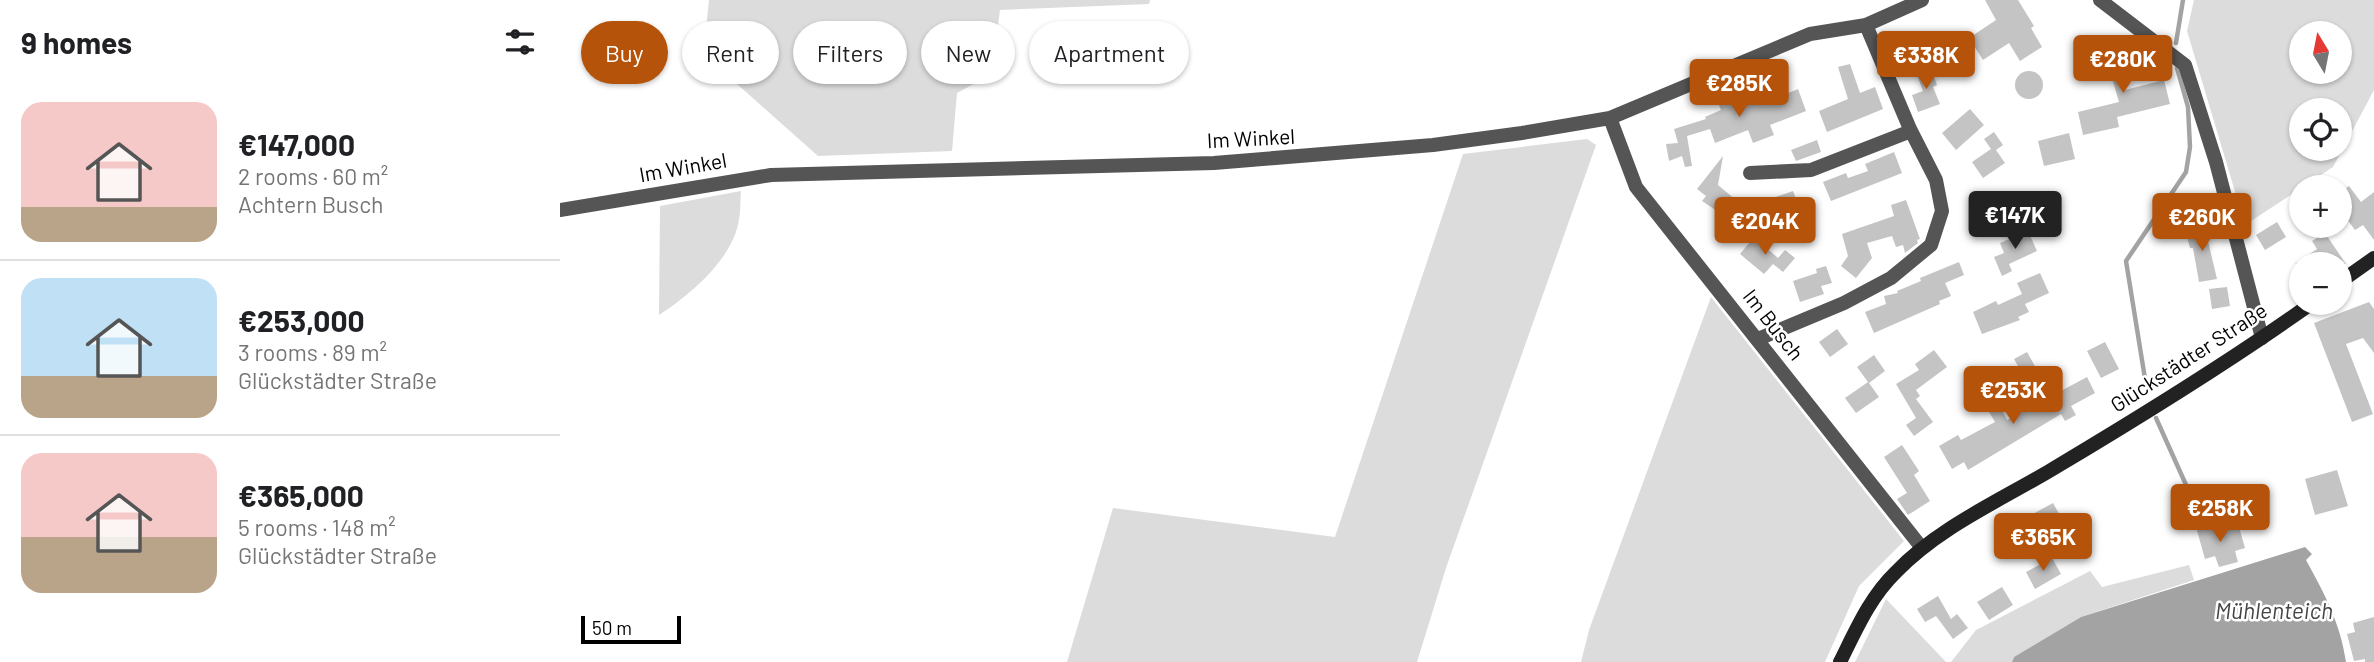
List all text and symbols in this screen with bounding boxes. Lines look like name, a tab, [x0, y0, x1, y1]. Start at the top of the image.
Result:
chip: Buy	[581, 21, 668, 84]
chip: Rent	[682, 21, 779, 84]
chip: Filters	[793, 21, 907, 84]
chip: New	[921, 21, 1015, 84]
chip: Apartment	[1029, 21, 1189, 84]
north arrow	[2289, 21, 2352, 84]
map controls	[2289, 21, 2352, 315]
icon: filters	[501, 23, 539, 61]
text: 9 homes	[21, 24, 132, 60]
pin: €338K	[1877, 32, 1975, 91]
pin: €280K	[2074, 36, 2172, 95]
text: €338K	[1893, 40, 1959, 68]
text: €280K	[2089, 44, 2157, 72]
pin: €285K	[1690, 60, 1788, 119]
text: €285K	[1706, 68, 1772, 96]
button: locate	[2289, 98, 2352, 161]
street label: Im Winkel	[1206, 123, 1296, 152]
text: €147,000	[238, 126, 355, 162]
icon: home	[77, 130, 161, 214]
street label: Im Winkel	[637, 147, 728, 186]
text: 2 rooms · 60 m²	[238, 162, 388, 190]
button: +	[2289, 175, 2352, 238]
text: Achtern Busch	[238, 190, 384, 218]
pin: €147K	[1966, 191, 2064, 251]
pin: €260K	[2153, 194, 2251, 253]
pin: €204K	[1716, 198, 1814, 257]
text: €147K	[1985, 200, 2045, 228]
text: €260K	[2168, 202, 2236, 230]
text: €204K	[1731, 206, 1799, 234]
button: −	[2289, 252, 2352, 315]
street label: Im Busch	[1739, 283, 1810, 365]
street label: Glückstädter Straße	[2105, 297, 2271, 417]
text: €253,000	[238, 302, 365, 338]
icon: home	[77, 306, 161, 390]
text: 3 rooms · 89 m²	[238, 338, 387, 366]
text: Glückstädter Straße	[238, 366, 437, 394]
pin: €253K	[1964, 366, 2062, 426]
text: €253K	[1980, 375, 2046, 403]
text: €365,000	[238, 477, 364, 513]
icon: home	[77, 481, 161, 565]
pin: €258K	[2171, 484, 2269, 544]
text: €258K	[2187, 493, 2253, 521]
text: 5 rooms · 148 m²	[238, 513, 396, 541]
pin: €365K	[1994, 514, 2092, 573]
text: €365K	[2010, 522, 2076, 550]
text: Glückstädter Straße	[238, 541, 437, 569]
water label: Mühlenteich	[2215, 596, 2333, 624]
scale bar	[581, 613, 681, 645]
text: 50 m	[592, 616, 632, 639]

